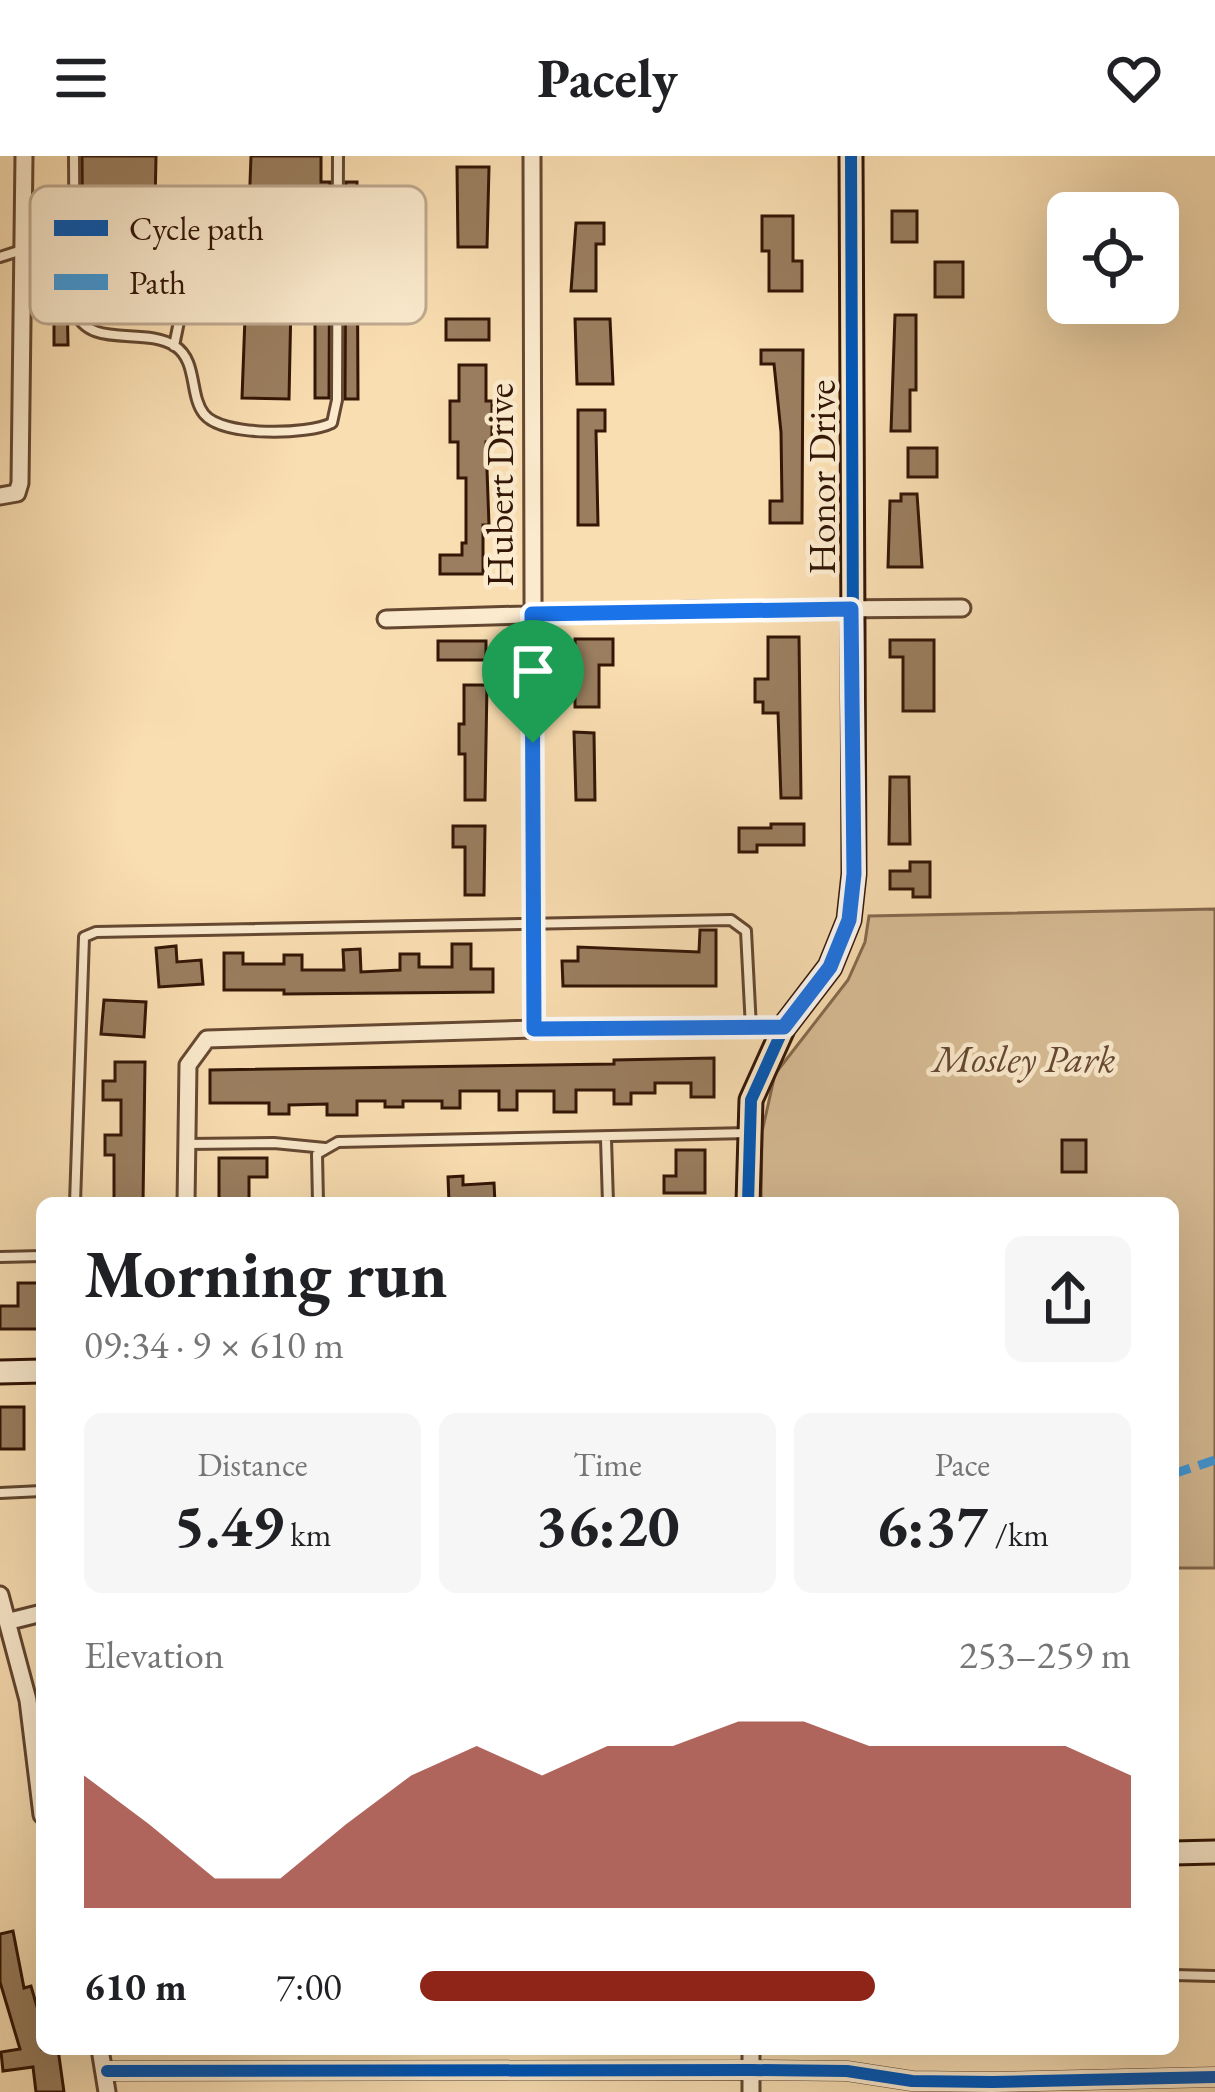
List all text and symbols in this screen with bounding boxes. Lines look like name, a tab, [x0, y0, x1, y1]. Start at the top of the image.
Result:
text: Pacely	[537, 43, 678, 113]
icon: menu	[48, 45, 114, 111]
icon: heart	[1101, 45, 1167, 111]
legend	[30, 186, 426, 324]
map controls	[1047, 192, 1179, 324]
button: locate	[1047, 192, 1179, 324]
text: Cycle path	[129, 207, 264, 250]
text: Path	[129, 261, 186, 304]
street label: Honor Drive	[796, 380, 847, 574]
street label: Hubert Drive	[474, 383, 525, 587]
pin	[482, 620, 584, 743]
icon: arrive	[500, 638, 566, 704]
park label: Mosley Park	[931, 1033, 1116, 1084]
text: Morning run	[84, 1231, 448, 1317]
button: share	[1005, 1236, 1131, 1362]
text: 09:34 · 9 × 610 m	[84, 1319, 344, 1370]
text: Distance	[197, 1443, 308, 1486]
text: Time	[573, 1443, 642, 1486]
text: Pace	[935, 1443, 990, 1486]
text: 5.49	[174, 1486, 284, 1564]
text: 36:20	[536, 1486, 679, 1564]
text: 6:37	[876, 1486, 988, 1564]
text: km	[284, 1513, 331, 1556]
text: /km	[988, 1513, 1049, 1556]
text: Elevation	[84, 1629, 224, 1680]
text: 253–259 m	[959, 1629, 1131, 1680]
text: 610 m	[84, 1961, 187, 2012]
text: 7:00	[276, 1961, 342, 2012]

